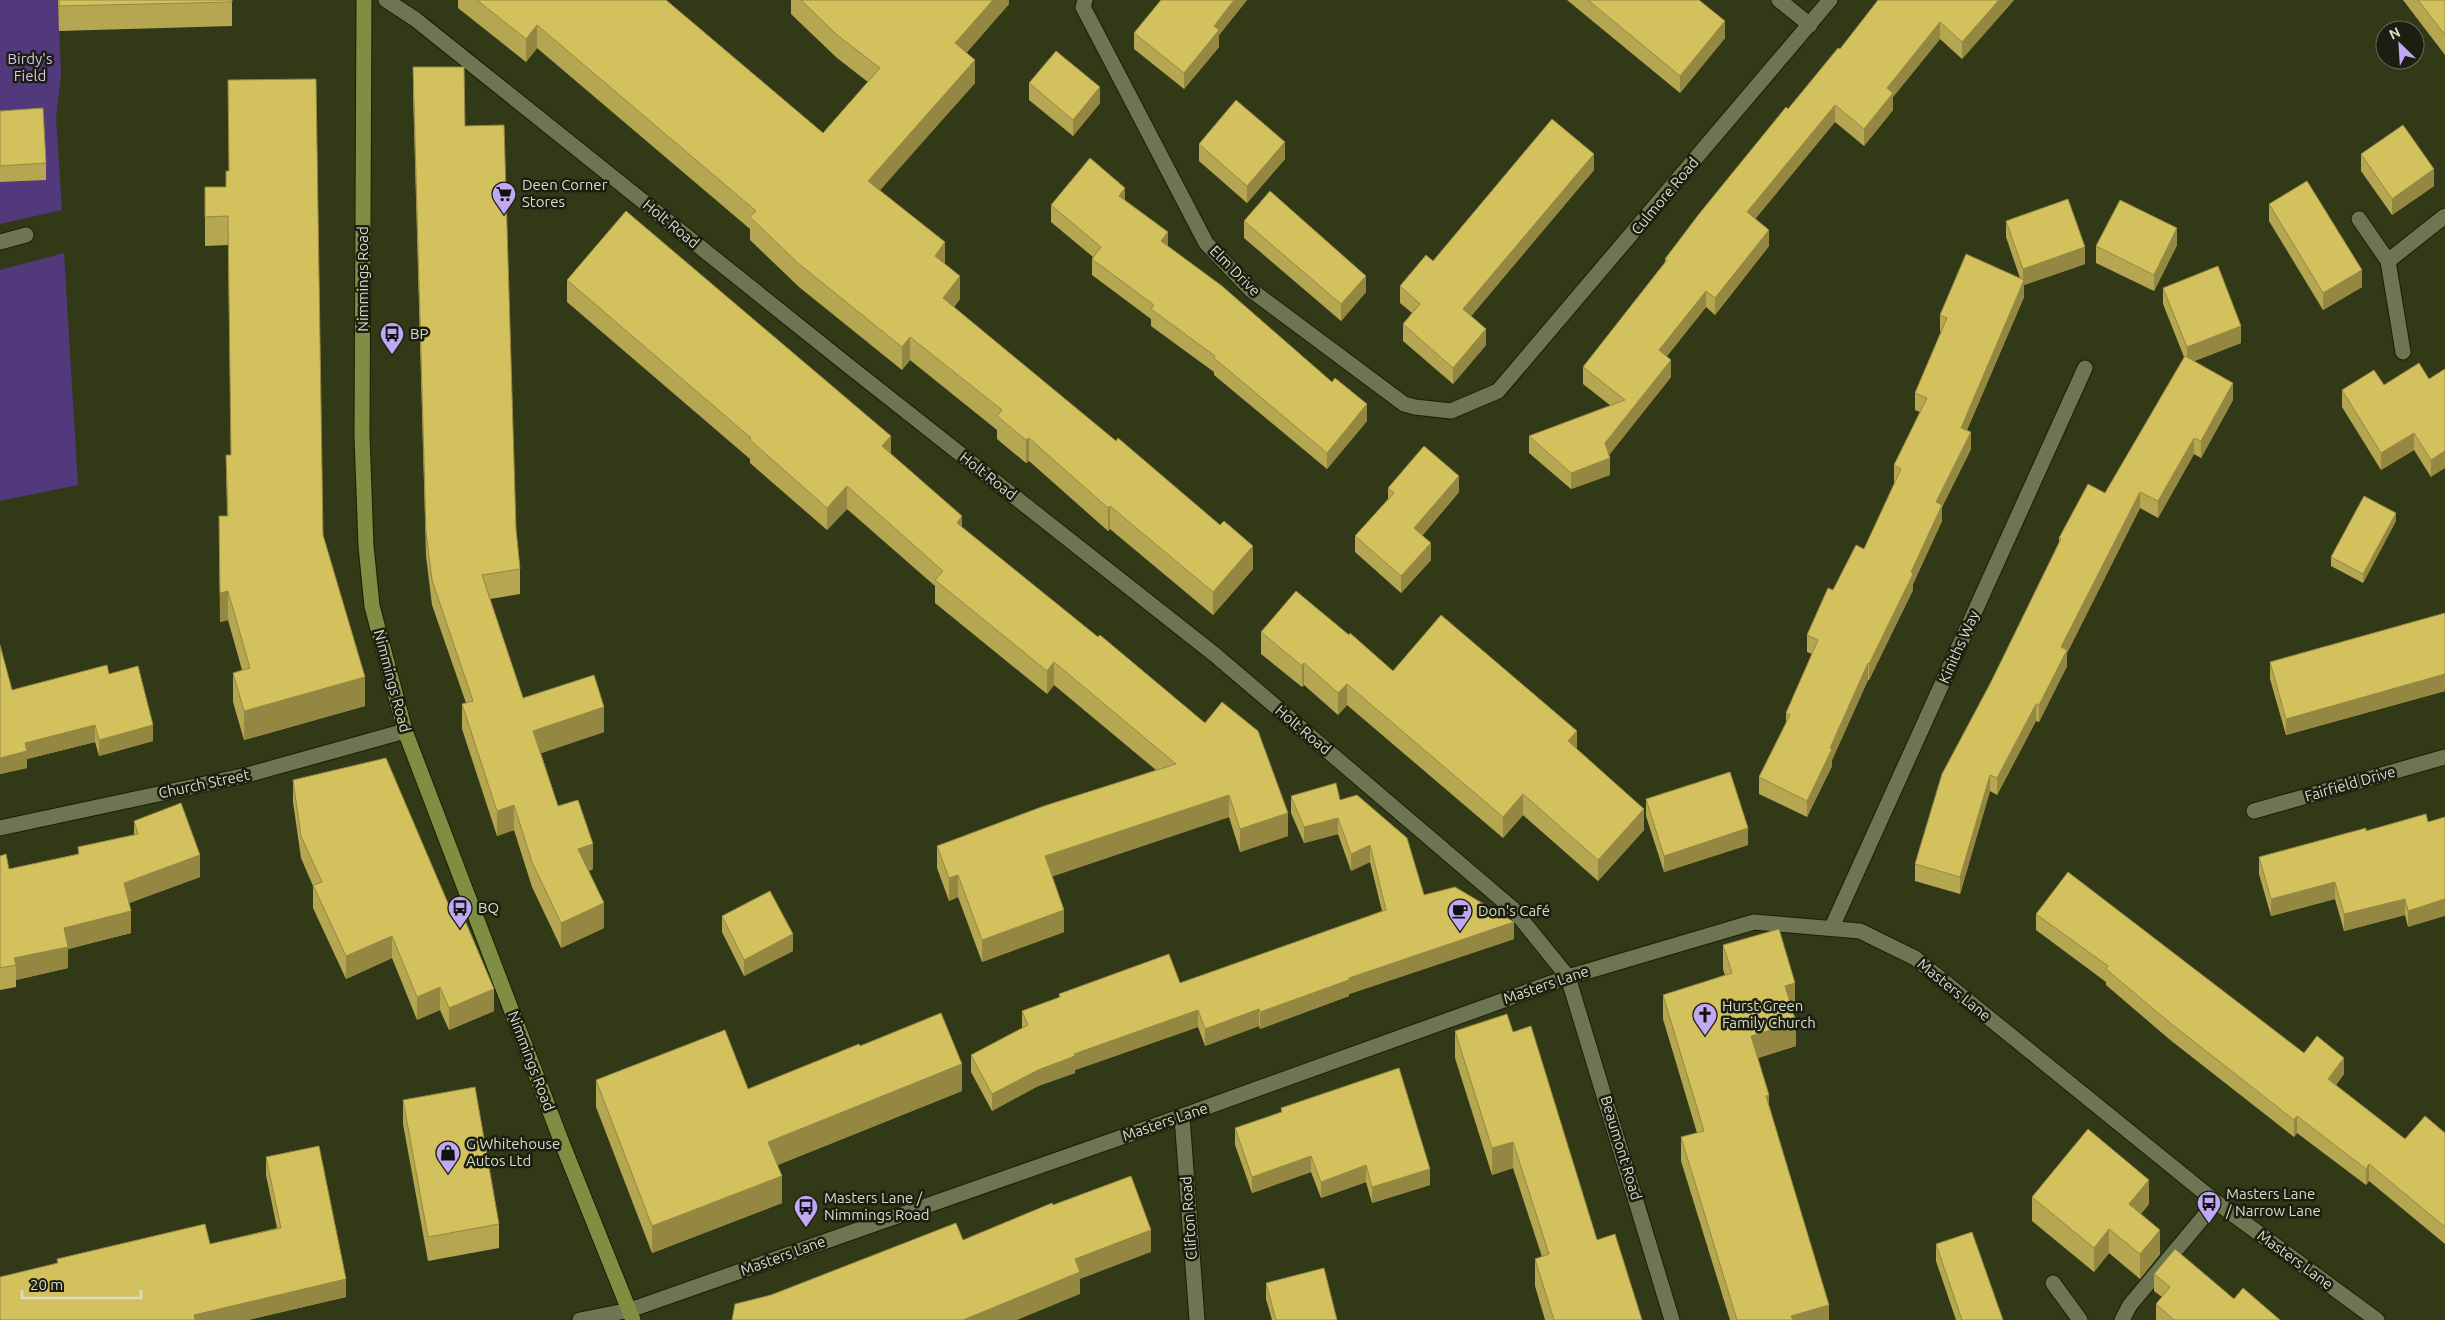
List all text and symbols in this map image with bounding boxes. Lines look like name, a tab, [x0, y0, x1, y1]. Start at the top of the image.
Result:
north arrow	[2375, 20, 2425, 70]
text: N	[2386, 24, 2403, 43]
park label: Birdy's Field	[8, 50, 52, 84]
street label: Culmore Road	[1627, 154, 1702, 238]
place label: Deen Corner Stores	[522, 176, 608, 210]
supermarket icon: Deen Corner Stores	[491, 181, 517, 215]
street label: Holt Road	[640, 196, 703, 251]
street label: Nimmings Road	[354, 226, 371, 332]
street label: Elm Drive	[1207, 242, 1264, 299]
bus stop icon: BP	[379, 321, 405, 355]
place label: BP	[410, 325, 429, 342]
street label: Holt Road	[957, 448, 1020, 503]
street label: Kiniths Way	[1935, 608, 1982, 686]
street label: Nimmings Road	[371, 628, 414, 734]
street label: Holt Road	[1272, 702, 1334, 758]
street label: Fairfield Drive	[2303, 762, 2397, 805]
street label: Church Street	[157, 766, 251, 801]
bus stop icon: BQ	[447, 895, 473, 929]
cafe icon: Don's Café	[1447, 898, 1473, 932]
place label: BQ	[478, 899, 499, 916]
place label: Don's Café	[1478, 902, 1550, 919]
street label: Masters Lane	[1914, 955, 1994, 1024]
street label: Masters Lane	[1501, 962, 1591, 1007]
place label: Hurst Green Family Church	[1722, 997, 1816, 1031]
church icon: Hurst Green Family Church	[1692, 1002, 1718, 1036]
street label: Nimmings Road	[505, 1008, 558, 1113]
street label: Beaumont Road	[1598, 1094, 1645, 1202]
street label: Masters Lane	[1120, 1099, 1210, 1144]
place label: G Whitehouse Autos Ltd	[466, 1135, 560, 1169]
shop icon: G Whitehouse Autos Ltd	[435, 1140, 461, 1174]
street label: Clifton Road	[1177, 1176, 1200, 1260]
place label: Masters Lane / Narrow Lane	[2225, 1185, 2321, 1219]
place label: Masters Lane / Nimmings Road	[824, 1189, 930, 1223]
bus stop icon: Masters Lane / Narrow Lane	[2196, 1190, 2222, 1224]
bus stop icon: Masters Lane / Nimmings Road	[793, 1194, 819, 1228]
street label: Masters Lane	[2254, 1226, 2336, 1293]
street label: Masters Lane	[738, 1232, 828, 1279]
scale bar	[22, 1268, 141, 1300]
text: 20 m	[30, 1276, 63, 1293]

